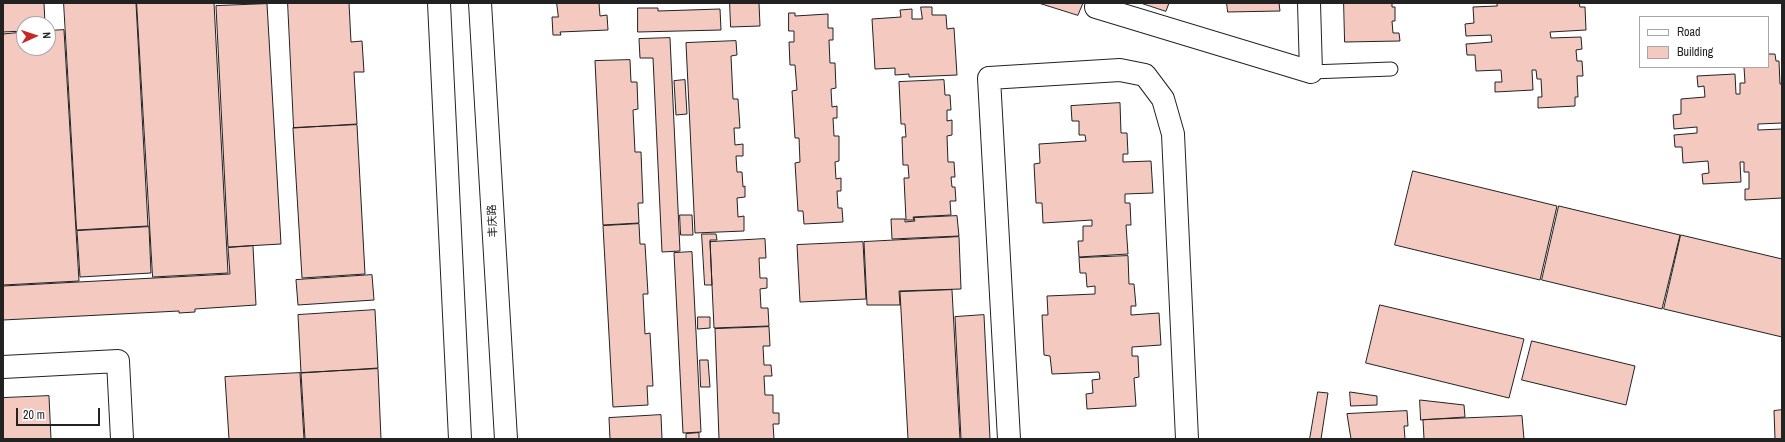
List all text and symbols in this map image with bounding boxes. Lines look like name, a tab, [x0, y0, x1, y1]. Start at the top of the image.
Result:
north arrow	[16, 16, 56, 56]
legend	[1639, 16, 1769, 68]
text: Road	[1677, 24, 1701, 40]
text: N	[40, 32, 54, 39]
text: Building	[1677, 44, 1713, 60]
street label: 丰庆路	[486, 204, 500, 238]
scale bar	[18, 400, 102, 426]
text: 20 m	[23, 407, 45, 423]

